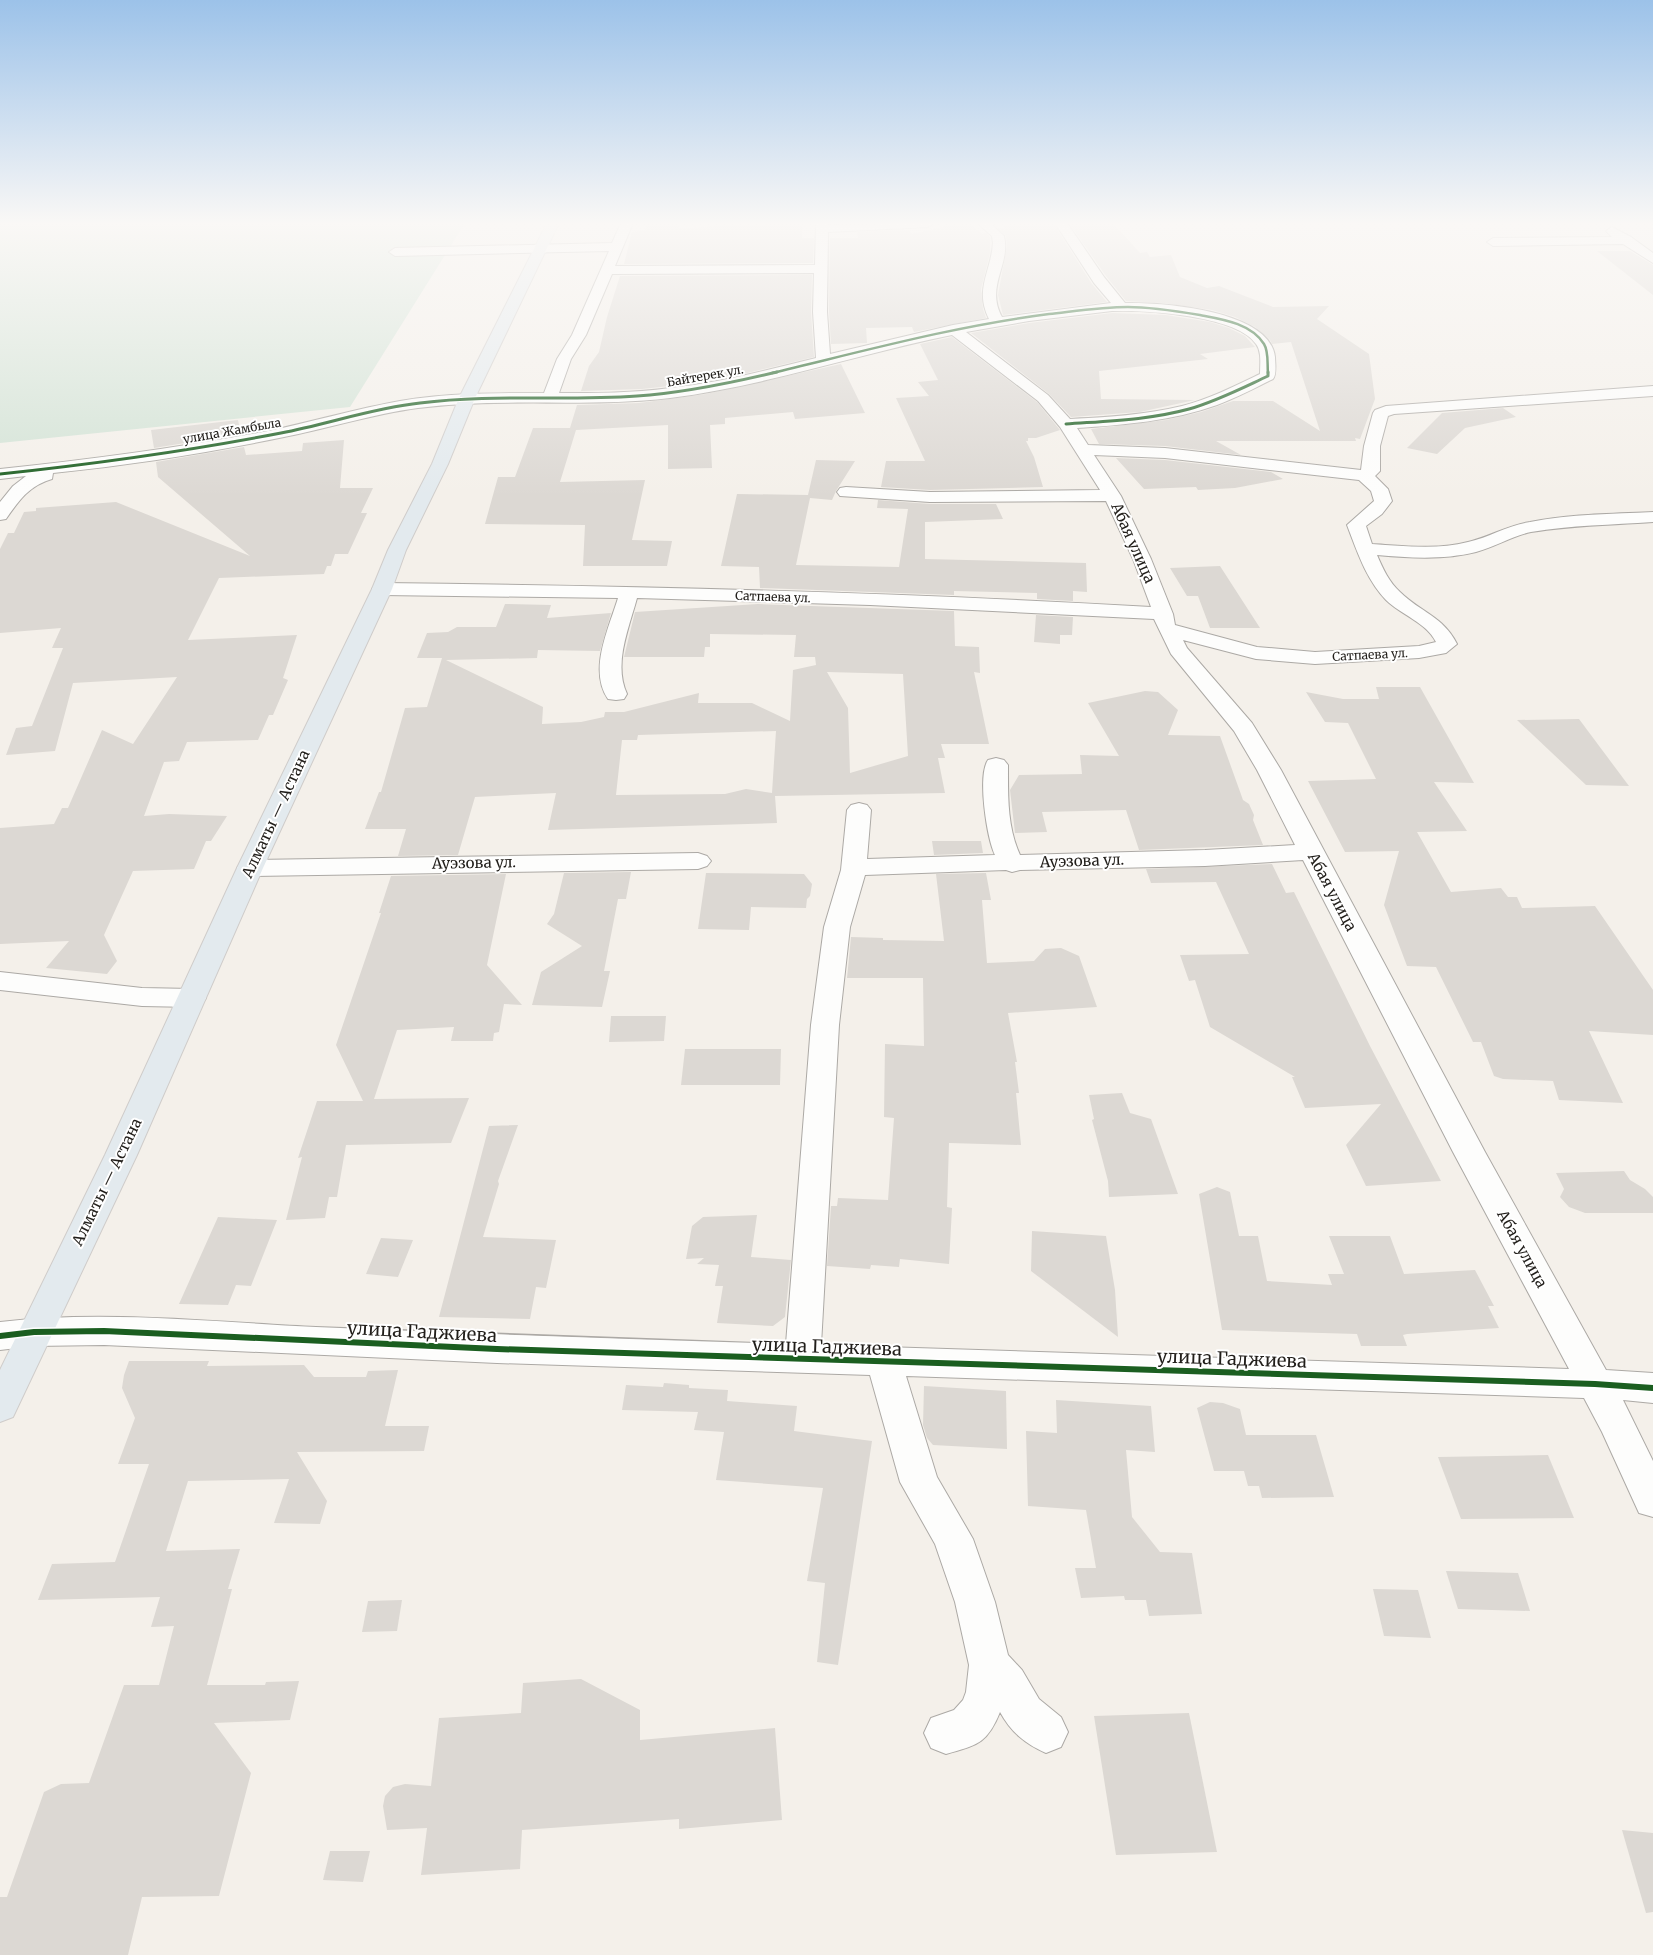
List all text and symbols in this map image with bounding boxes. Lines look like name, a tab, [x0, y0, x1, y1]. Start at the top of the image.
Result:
street label: Байтерек ул.	[665, 361, 744, 390]
street label: улица Жамбыла	[182, 414, 283, 447]
street label: Абая улица	[1107, 499, 1160, 586]
street label: Сатпаева ул.	[735, 588, 811, 605]
street label: Сатпаева ул.	[1332, 645, 1408, 664]
street label: Алматы — Астана	[237, 747, 314, 882]
street label: Абая улица	[1303, 848, 1361, 934]
street label: Ауэзова ул.	[1039, 850, 1124, 871]
street label: Ауэзова ул.	[431, 852, 516, 873]
street label: Алматы — Астана	[67, 1115, 146, 1250]
street label: Абая улица	[1493, 1206, 1552, 1291]
street label: улица Гаджиева	[347, 1316, 498, 1347]
street label: улица Гаджиева	[752, 1332, 903, 1361]
street label: улица Гаджиева	[1157, 1344, 1308, 1373]

